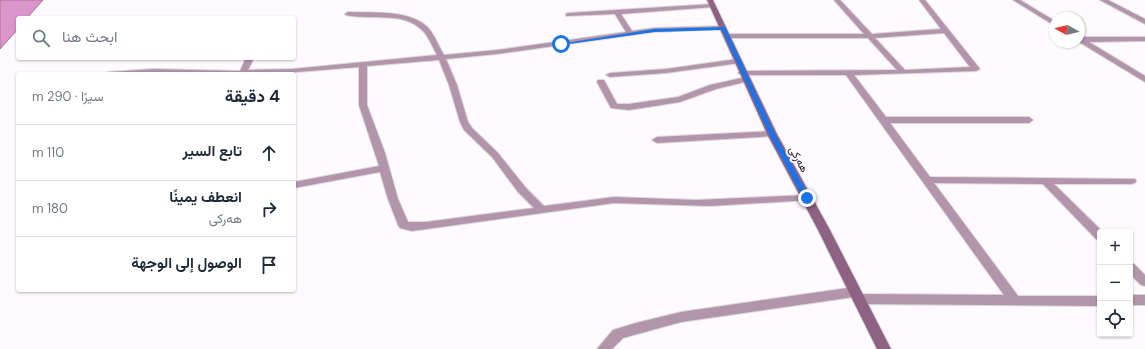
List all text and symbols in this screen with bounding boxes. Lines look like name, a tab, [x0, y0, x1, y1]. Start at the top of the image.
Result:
north arrow	[1049, 12, 1085, 48]
search box	[16, 16, 296, 60]
icon: search	[30, 27, 52, 49]
text: ابحث هنا	[62, 27, 117, 47]
route start	[552, 35, 570, 53]
text: 4 دقيقة	[225, 85, 280, 107]
text: سيرًا · 290 m	[32, 88, 104, 105]
text: تابع السير	[183, 141, 242, 161]
icon: ahead	[258, 142, 280, 164]
street label: هەرکی	[786, 143, 812, 175]
text: 110 m	[32, 144, 64, 161]
text: انعطف يمينًا	[169, 187, 242, 207]
route end	[798, 189, 816, 207]
icon: right	[258, 198, 280, 220]
text: 180 m	[32, 200, 68, 217]
text: هەرکی	[209, 210, 242, 227]
map controls	[1097, 229, 1133, 337]
button: +	[1097, 229, 1133, 265]
text: الوصول إلى الوجهة	[131, 253, 242, 273]
icon: arrive	[258, 254, 280, 276]
button: −	[1097, 265, 1133, 301]
button: locate	[1097, 301, 1133, 337]

